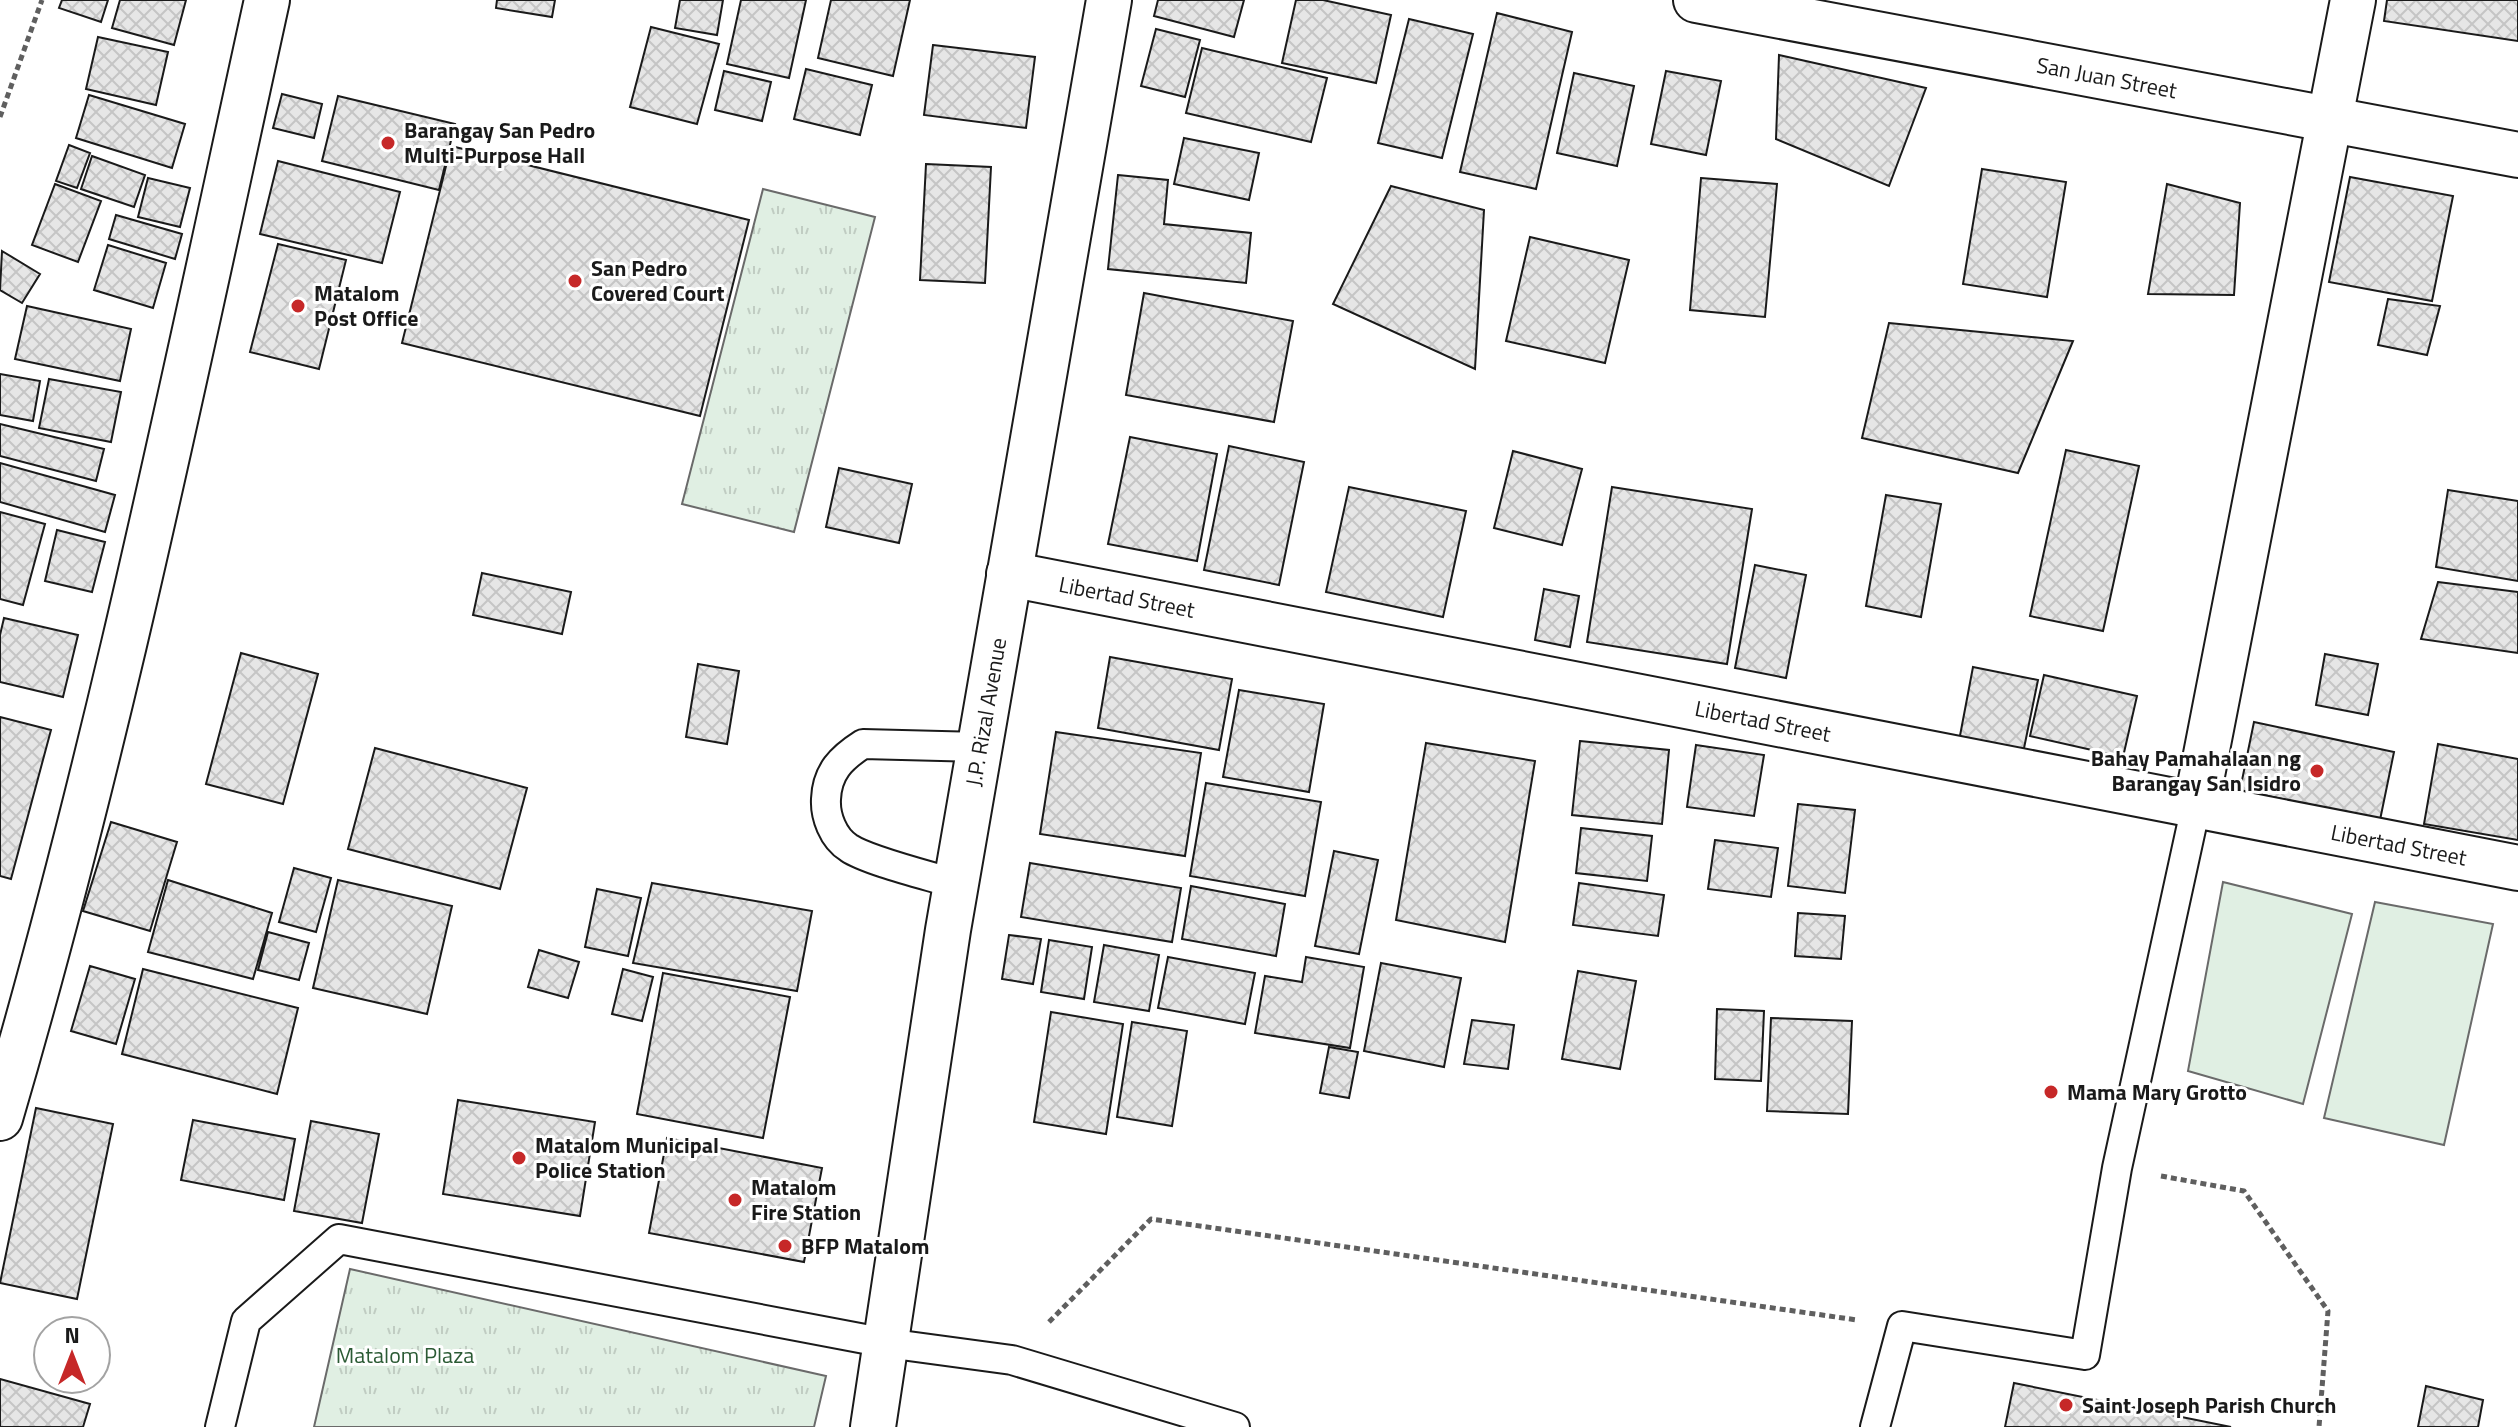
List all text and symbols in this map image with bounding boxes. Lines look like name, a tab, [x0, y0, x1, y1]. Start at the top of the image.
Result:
street label: San Juan Street	[2034, 48, 2180, 107]
place label: Barangay San Pedro Multi-Purpose Hall	[404, 113, 595, 172]
marker: Barangay San Pedro Multi-Purpose Hall	[379, 134, 397, 152]
place label: San Pedro Covered Court	[591, 251, 725, 310]
marker: San Pedro Covered Court	[566, 272, 584, 290]
place label: Matalom Post Office	[314, 276, 419, 335]
marker: Matalom Post Office	[289, 297, 307, 315]
street label: Libertad Street	[1056, 567, 1198, 627]
street label: J.P. Rizal Avenue	[956, 635, 1015, 789]
street label: Libertad Street	[1692, 691, 1834, 751]
place label: Bahay Pamahalaan ng Barangay San Isidro	[2091, 741, 2301, 800]
marker: Bahay Pamahalaan ng Barangay San Isidro	[2308, 762, 2326, 780]
street label: Libertad Street	[2328, 815, 2470, 875]
place label: Mama Mary Grotto	[2067, 1075, 2247, 1109]
marker: Mama Mary Grotto	[2042, 1083, 2060, 1101]
place label: Matalom Municipal Police Station	[535, 1128, 719, 1187]
marker: Matalom Municipal Police Station	[510, 1149, 528, 1167]
place label: Matalom Fire Station	[751, 1170, 861, 1229]
marker: Matalom Fire Station	[726, 1191, 744, 1209]
place label: BFP Matalom	[801, 1229, 929, 1263]
marker: BFP Matalom	[776, 1237, 794, 1255]
north arrow	[32, 1315, 112, 1395]
text: N	[64, 1318, 80, 1352]
park label: Matalom Plaza	[336, 1338, 474, 1372]
place label: Saint Joseph Parish Church	[2082, 1388, 2337, 1422]
marker: Saint Joseph Parish Church	[2057, 1396, 2075, 1414]

